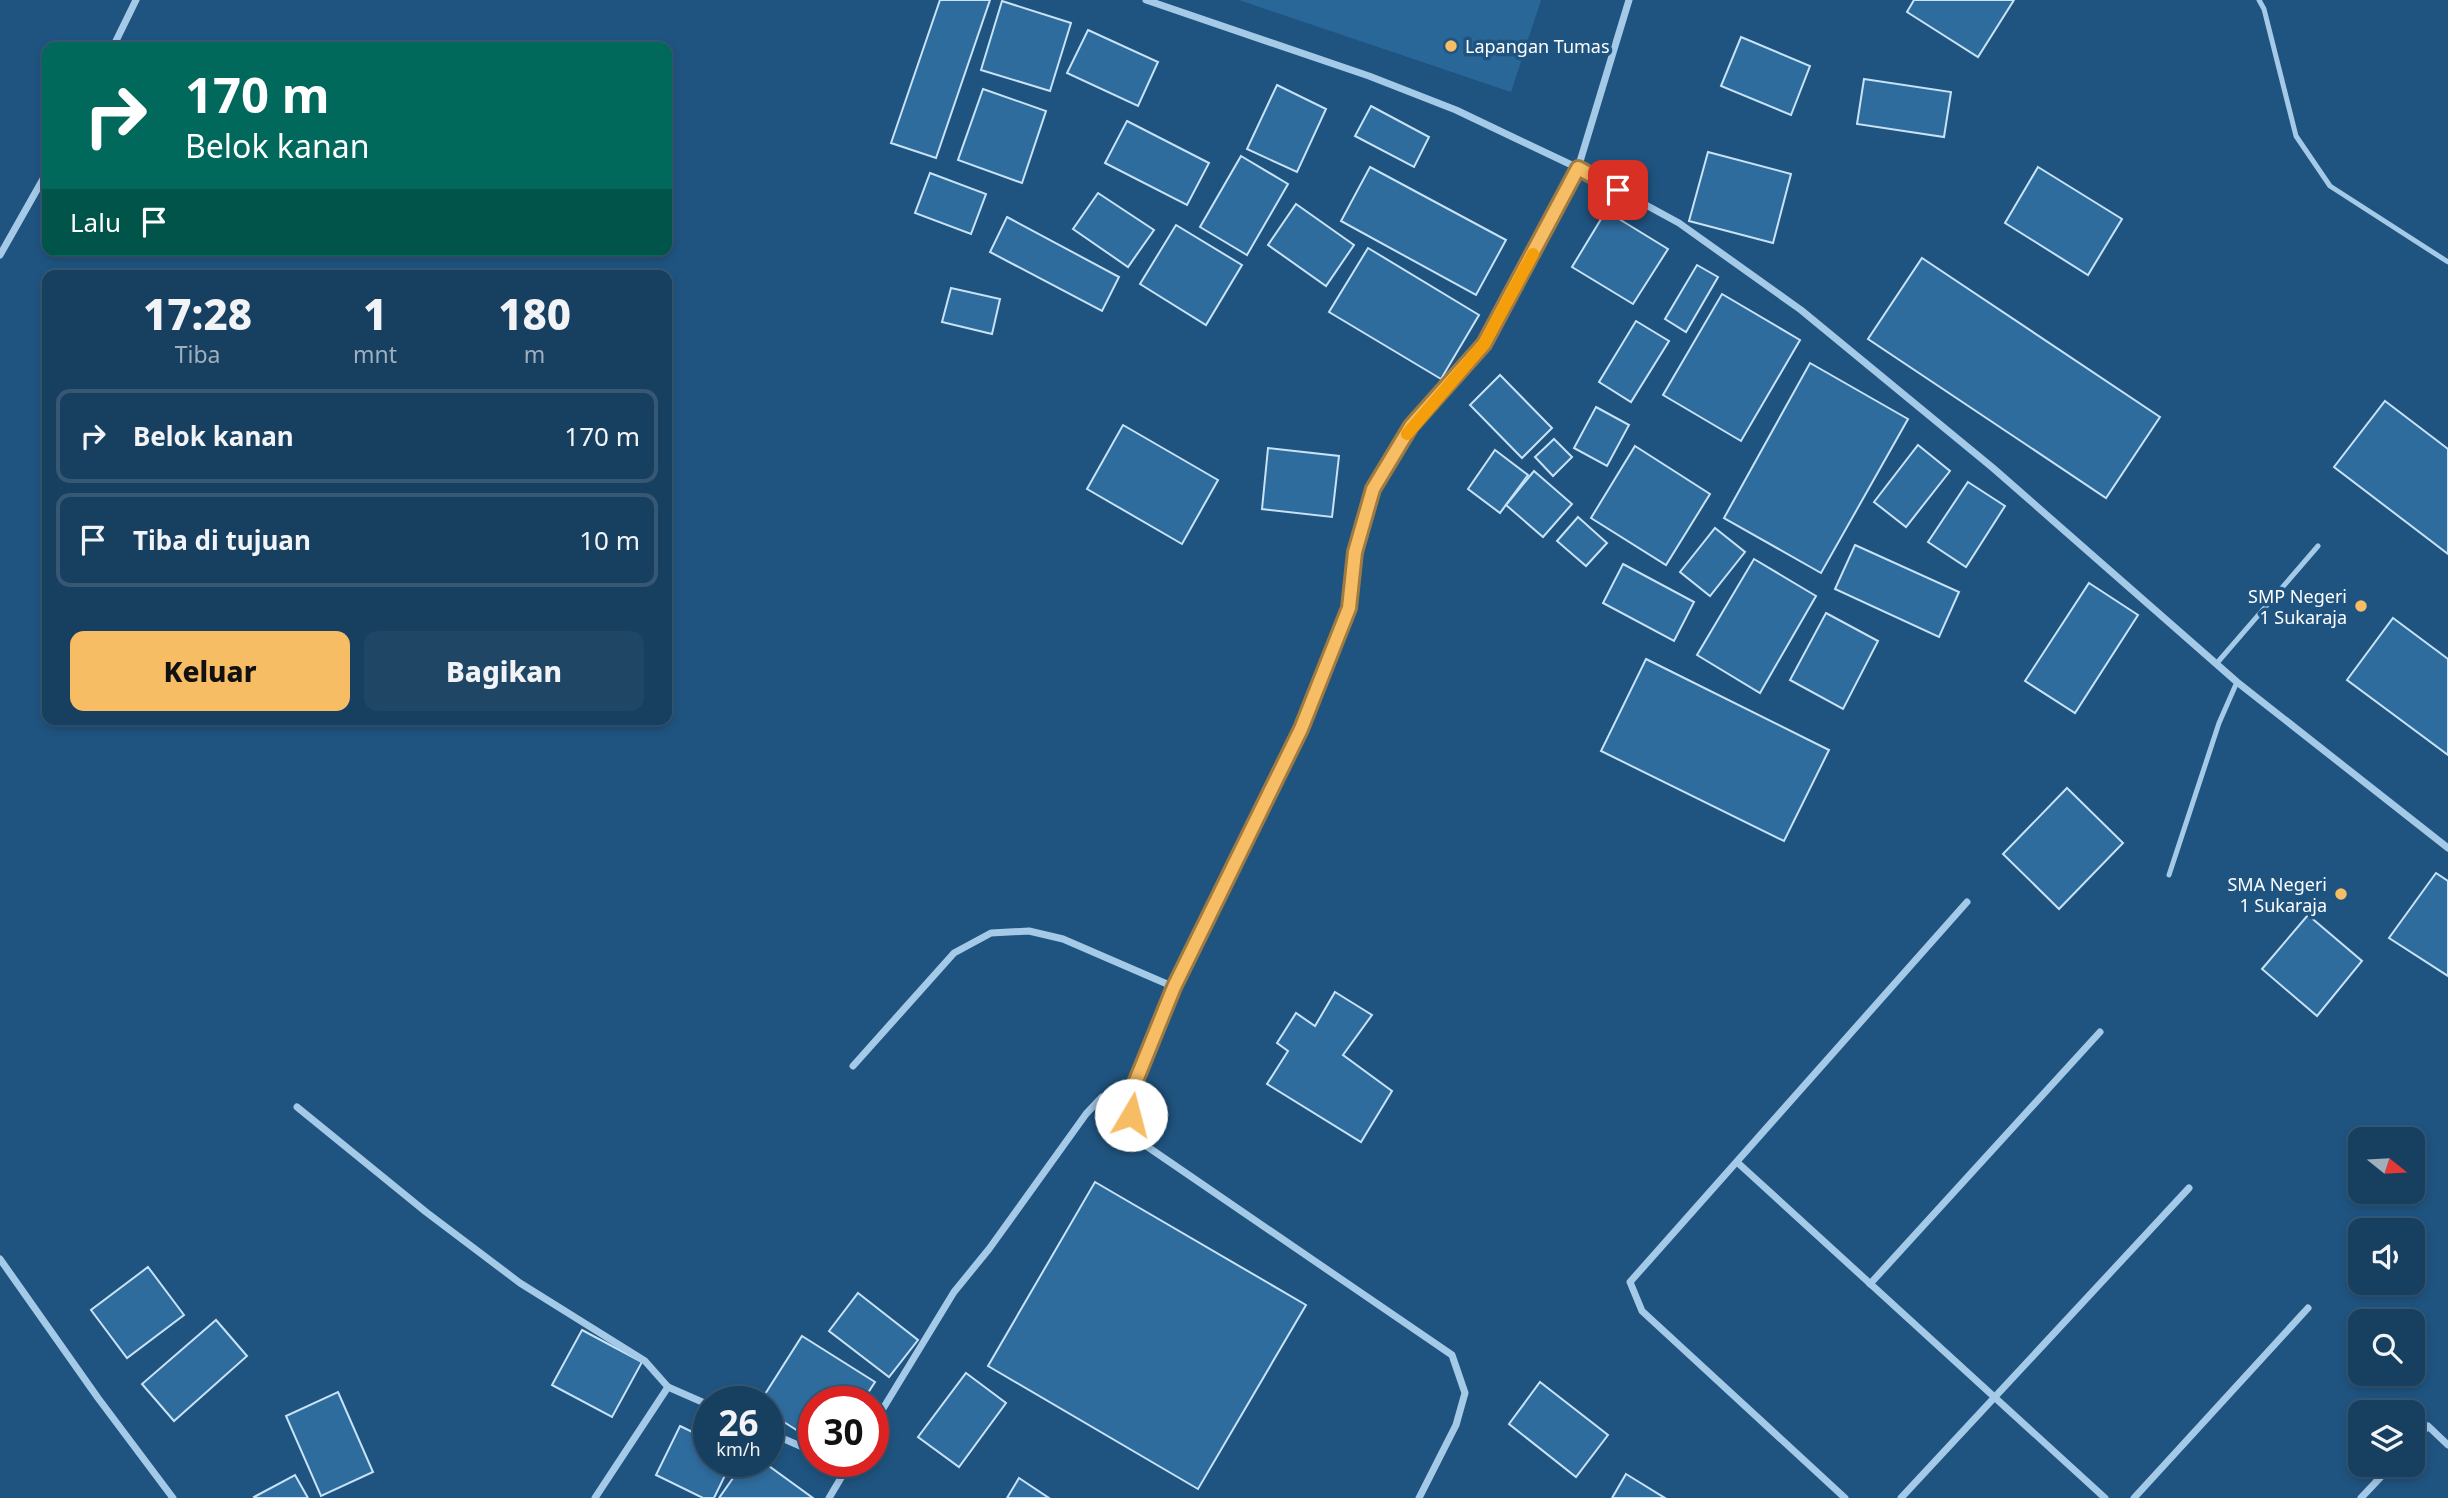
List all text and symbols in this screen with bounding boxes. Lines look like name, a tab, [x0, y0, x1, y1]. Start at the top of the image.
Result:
place label: Lapangan Tumas	[1465, 34, 1610, 58]
marker: Lapangan Tumas	[1443, 38, 1459, 54]
text: 170 m	[185, 61, 330, 127]
icon: right	[70, 70, 161, 161]
text: Belok kanan	[185, 124, 369, 167]
pin	[1588, 160, 1648, 220]
icon: arrive	[1599, 171, 1637, 209]
icon: arrive	[135, 203, 173, 241]
text: Lalu	[70, 204, 121, 240]
text: 17:28	[143, 285, 252, 342]
text: 1	[363, 285, 387, 342]
text: 180	[498, 285, 571, 342]
text: Tiba	[175, 338, 220, 370]
text: mnt	[353, 338, 397, 370]
text: m	[524, 338, 545, 370]
icon: right	[74, 417, 112, 455]
text: Belok kanan	[133, 418, 294, 454]
text: 170 m	[564, 418, 640, 454]
icon: arrive	[74, 521, 112, 559]
text: Tiba di tujuan	[133, 522, 311, 558]
text: 10 m	[579, 522, 640, 558]
place label: SMP Negeri 1 Sukaraja	[2248, 584, 2347, 629]
marker: SMP Negeri 1 Sukaraja	[2353, 598, 2369, 614]
button: Keluar	[70, 631, 350, 711]
button: Bagikan	[364, 631, 644, 711]
place label: SMA Negeri 1 Sukaraja	[2227, 872, 2327, 917]
marker: SMA Negeri 1 Sukaraja	[2333, 886, 2349, 902]
position arrow	[1094, 1078, 1168, 1152]
north arrow	[2348, 1127, 2426, 1204]
map controls	[2348, 1127, 2425, 1477]
button: sound	[2348, 1218, 2425, 1295]
button: search	[2348, 1309, 2425, 1386]
speed limit sign: 30	[798, 1386, 889, 1477]
text: 26	[718, 1399, 759, 1446]
button: layers	[2348, 1400, 2425, 1477]
text: km/h	[716, 1437, 761, 1461]

